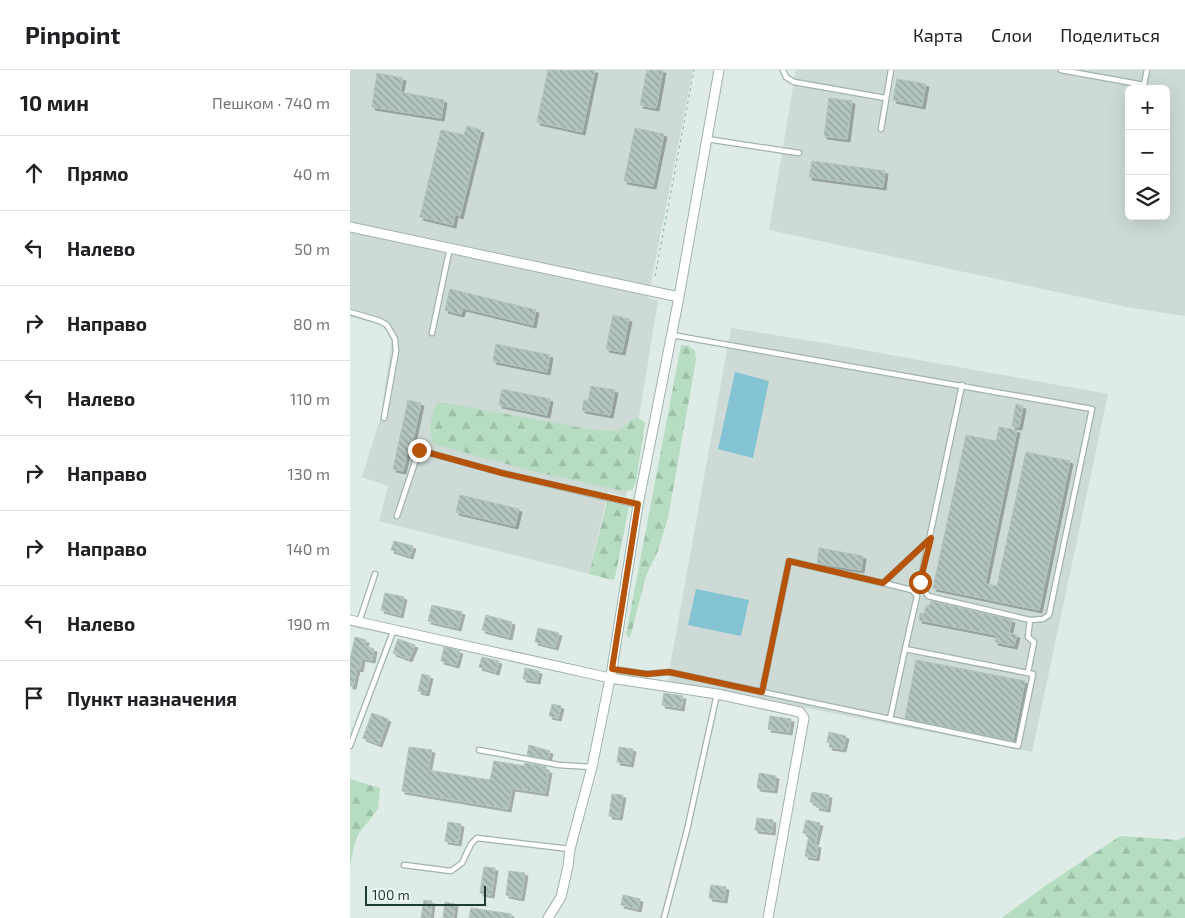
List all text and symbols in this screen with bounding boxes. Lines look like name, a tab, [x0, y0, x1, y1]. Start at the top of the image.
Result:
text: Pinpoint	[25, 20, 120, 49]
text: Карта	[913, 24, 963, 46]
text: Слои	[991, 24, 1032, 46]
text: Поделиться	[1060, 24, 1160, 46]
map controls	[1125, 85, 1170, 220]
button: +	[1125, 85, 1170, 130]
text: 10 мин	[20, 90, 89, 115]
text: Пешком · 740 m	[212, 93, 330, 112]
button: −	[1125, 130, 1170, 175]
icon: ahead	[20, 159, 48, 187]
text: Прямо	[67, 162, 129, 185]
text: 40 m	[293, 164, 330, 183]
button: layers	[1125, 175, 1170, 220]
icon: left	[20, 234, 48, 262]
text: Налево	[67, 237, 135, 260]
text: 50 m	[294, 239, 330, 258]
icon: right	[20, 309, 48, 337]
text: Направо	[67, 312, 147, 335]
text: 80 m	[293, 314, 330, 333]
icon: left	[20, 384, 48, 412]
text: Налево	[67, 387, 135, 410]
text: 110 m	[290, 389, 330, 408]
route end	[408, 439, 431, 462]
icon: right	[20, 459, 48, 487]
text: Направо	[67, 462, 147, 485]
text: 130 m	[288, 464, 330, 483]
icon: right	[20, 534, 48, 562]
text: Направо	[67, 537, 147, 560]
text: 140 m	[287, 539, 330, 558]
route start	[909, 571, 932, 594]
icon: left	[20, 609, 48, 637]
text: Налево	[67, 612, 135, 635]
text: 190 m	[287, 614, 330, 633]
icon: arrive	[20, 684, 48, 712]
text: Пункт назначения	[67, 687, 237, 710]
scale bar	[365, 883, 486, 906]
text: 100 m	[372, 886, 410, 903]

